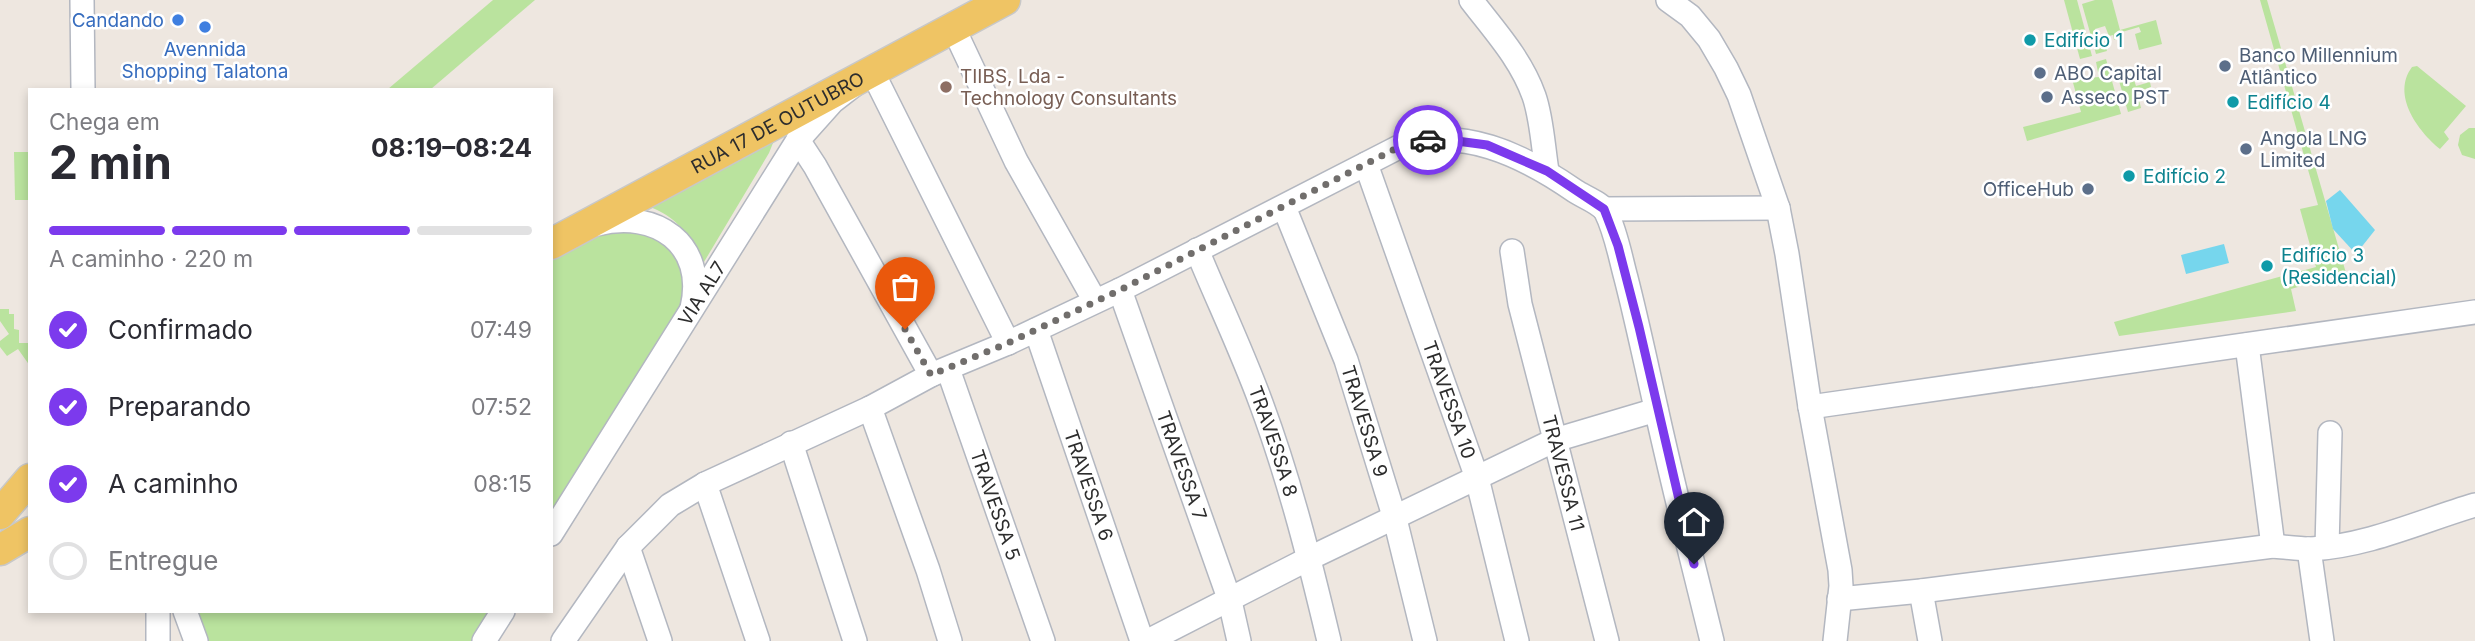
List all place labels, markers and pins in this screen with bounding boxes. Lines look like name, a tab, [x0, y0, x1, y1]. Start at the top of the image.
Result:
place label: Candando	[72, 9, 164, 32]
marker: Candando	[170, 12, 186, 28]
marker: Avennida Shopping Talatona	[197, 19, 213, 35]
place label: Edifício 1	[2044, 29, 2123, 52]
marker: Edifício 1	[2022, 32, 2038, 48]
place label: Avennida Shopping Talatona	[121, 38, 289, 83]
place label: Banco Millennium Atlântico	[2239, 44, 2398, 89]
marker: Banco Millennium Atlântico	[2217, 58, 2233, 74]
place label: ABO Capital	[2054, 62, 2162, 85]
place label: TIIBS, Lda - Technology Consultants	[960, 65, 1177, 110]
marker: ABO Capital	[2032, 65, 2048, 81]
marker: TIIBS, Lda - Technology Consultants	[938, 79, 954, 95]
place label: Asseco PST	[2061, 86, 2169, 109]
marker: Asseco PST	[2039, 89, 2055, 105]
place label: Edifício 4	[2247, 91, 2331, 114]
marker: Edifício 4	[2225, 94, 2241, 110]
place label: Angola LNG Limited	[2260, 127, 2367, 172]
marker: Angola LNG Limited	[2238, 141, 2254, 157]
place label: Edifício 2	[2143, 165, 2226, 188]
marker: Edifício 2	[2121, 168, 2137, 184]
place label: OfficeHub	[1983, 178, 2074, 201]
marker: OfficeHub	[2080, 181, 2096, 197]
place label: Edifício 3 (Residencial)	[2281, 244, 2397, 289]
pin	[875, 257, 935, 329]
marker: Edifício 3 (Residencial)	[2259, 258, 2275, 274]
pin	[1664, 492, 1724, 564]

